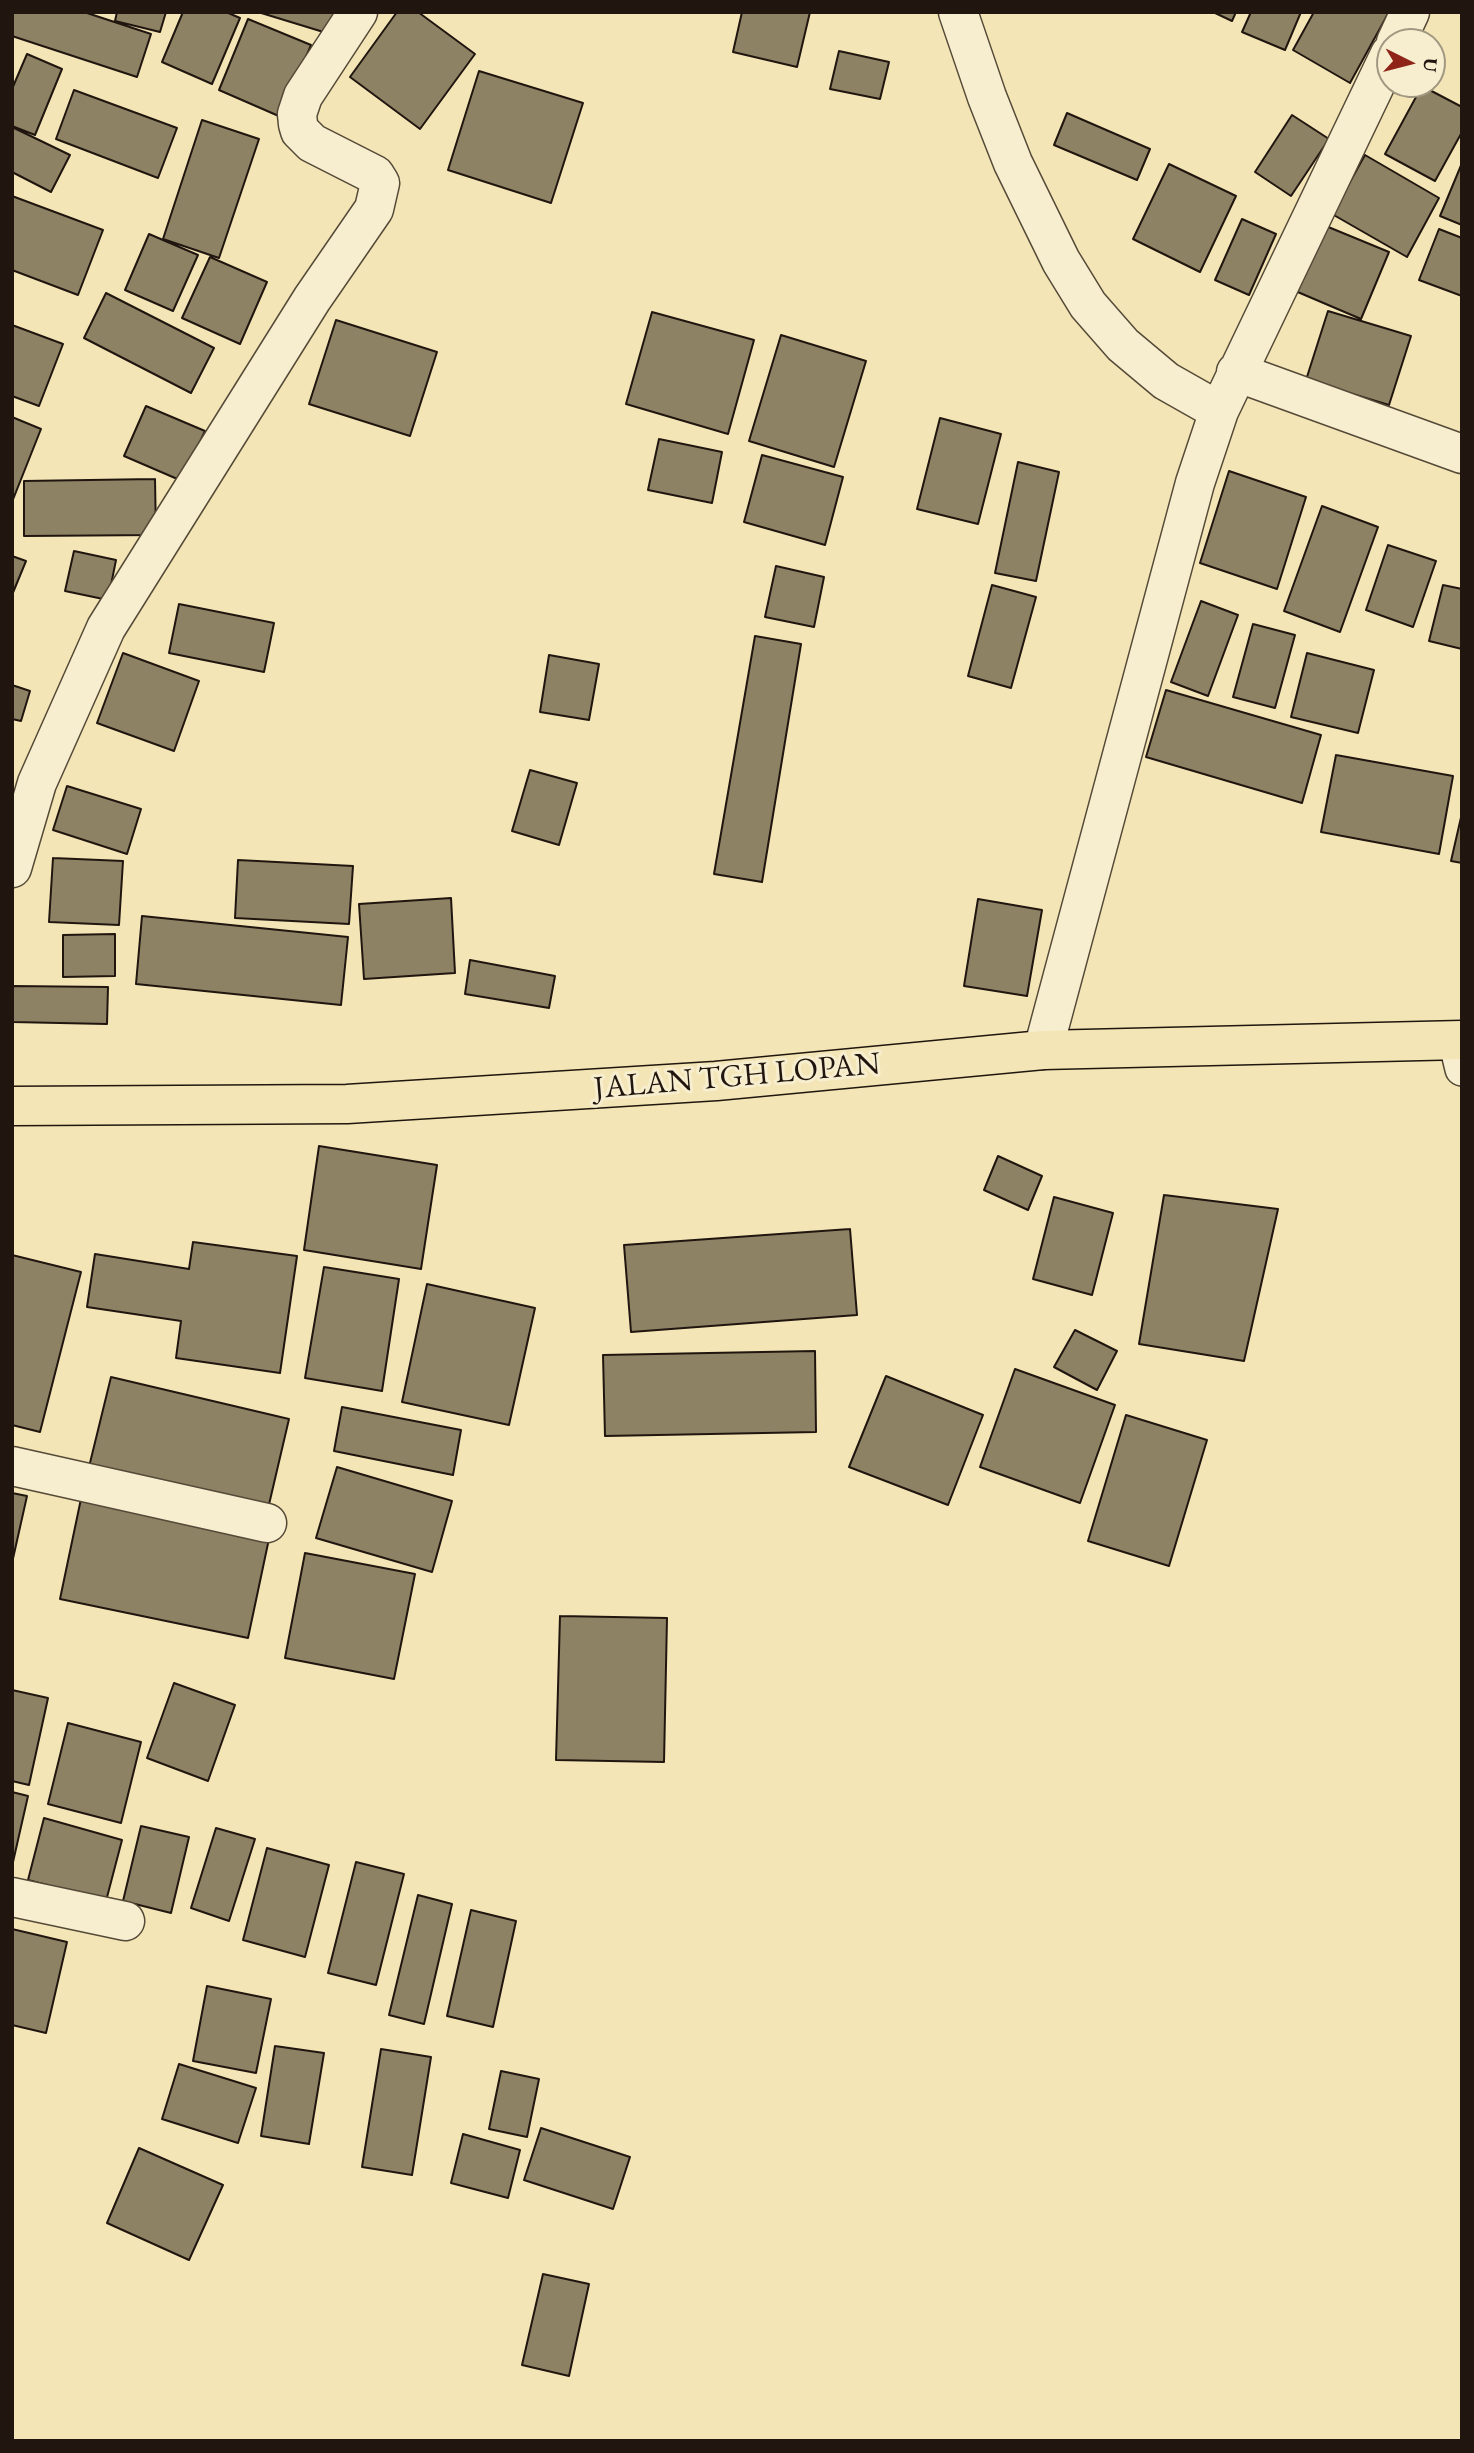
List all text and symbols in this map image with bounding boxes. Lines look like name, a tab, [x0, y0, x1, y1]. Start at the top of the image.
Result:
north arrow	[1376, 28, 1446, 98]
text: U	[1417, 57, 1444, 73]
street label: JALAN TGH LOPAN	[592, 1045, 882, 1109]

